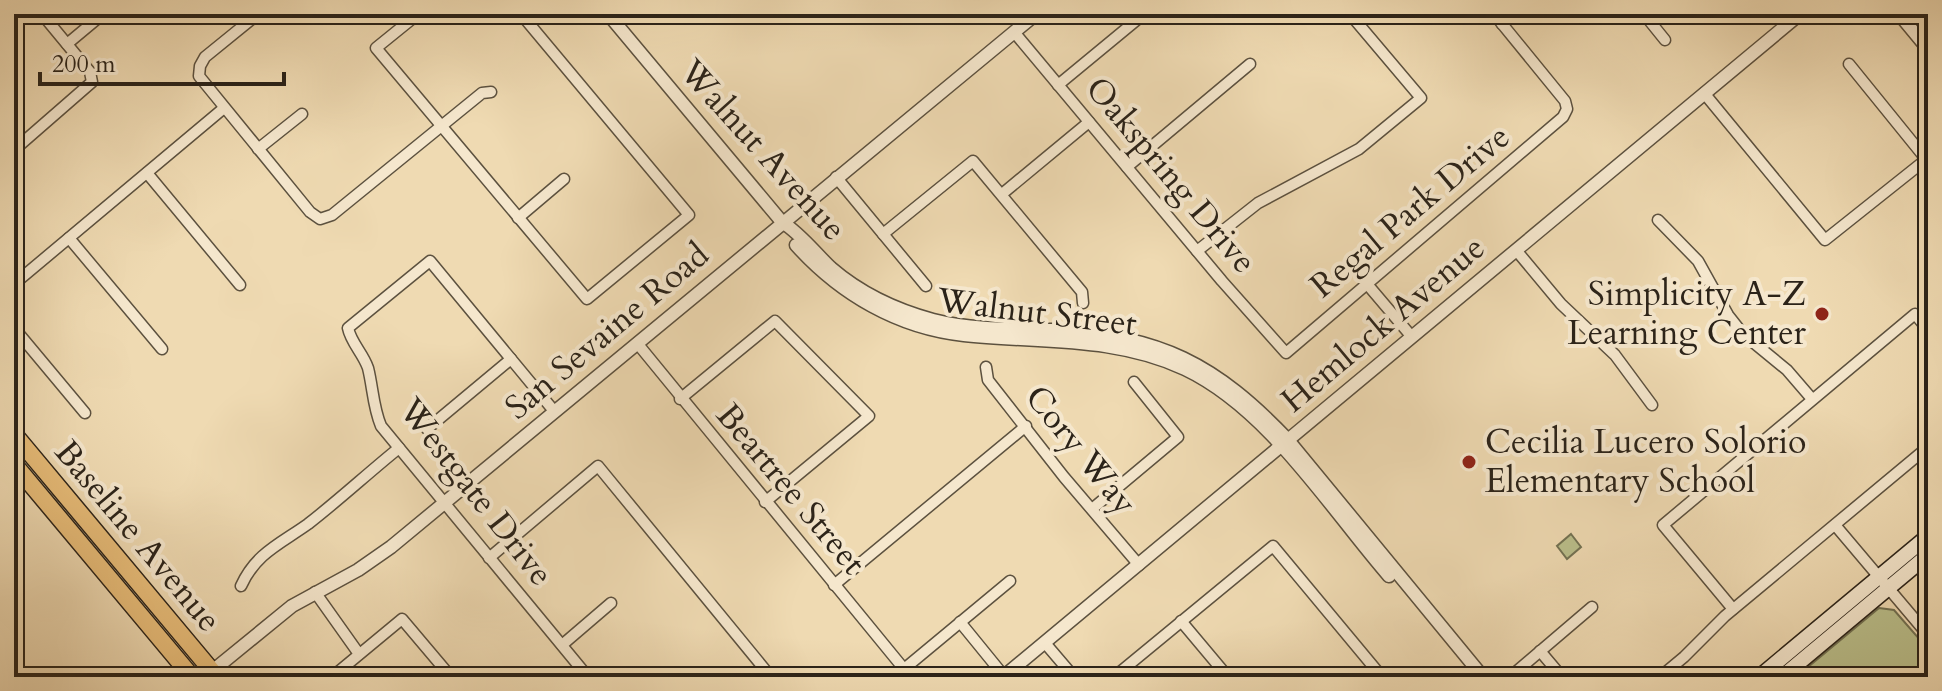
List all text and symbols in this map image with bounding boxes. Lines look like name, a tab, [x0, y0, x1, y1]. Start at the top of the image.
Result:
scale bar	[40, 36, 284, 86]
text: 200 m	[52, 48, 116, 81]
street label: Walnut Avenue	[669, 49, 857, 250]
street label: Oakspring Drive	[1075, 67, 1267, 283]
street label: Regal Park Drive	[1301, 114, 1519, 308]
street label: Hemlock Avenue	[1271, 225, 1495, 423]
street label: San Sevaine Road	[495, 232, 719, 430]
place label: Simplicity A-Z Learning Center	[1567, 271, 1807, 356]
street label: Walnut Street	[934, 277, 1140, 347]
marker: Simplicity A-Z Learning Center	[1813, 305, 1831, 323]
street label: Cory Way	[1015, 376, 1147, 524]
street label: Westgate Drive	[388, 388, 564, 595]
street label: Beartree Street	[706, 394, 876, 585]
place label: Cecilia Lucero Solorio Elementary School	[1485, 419, 1806, 504]
street label: Baseline Avenue	[44, 430, 232, 642]
marker: Cecilia Lucero Solorio Elementary School	[1460, 453, 1478, 471]

